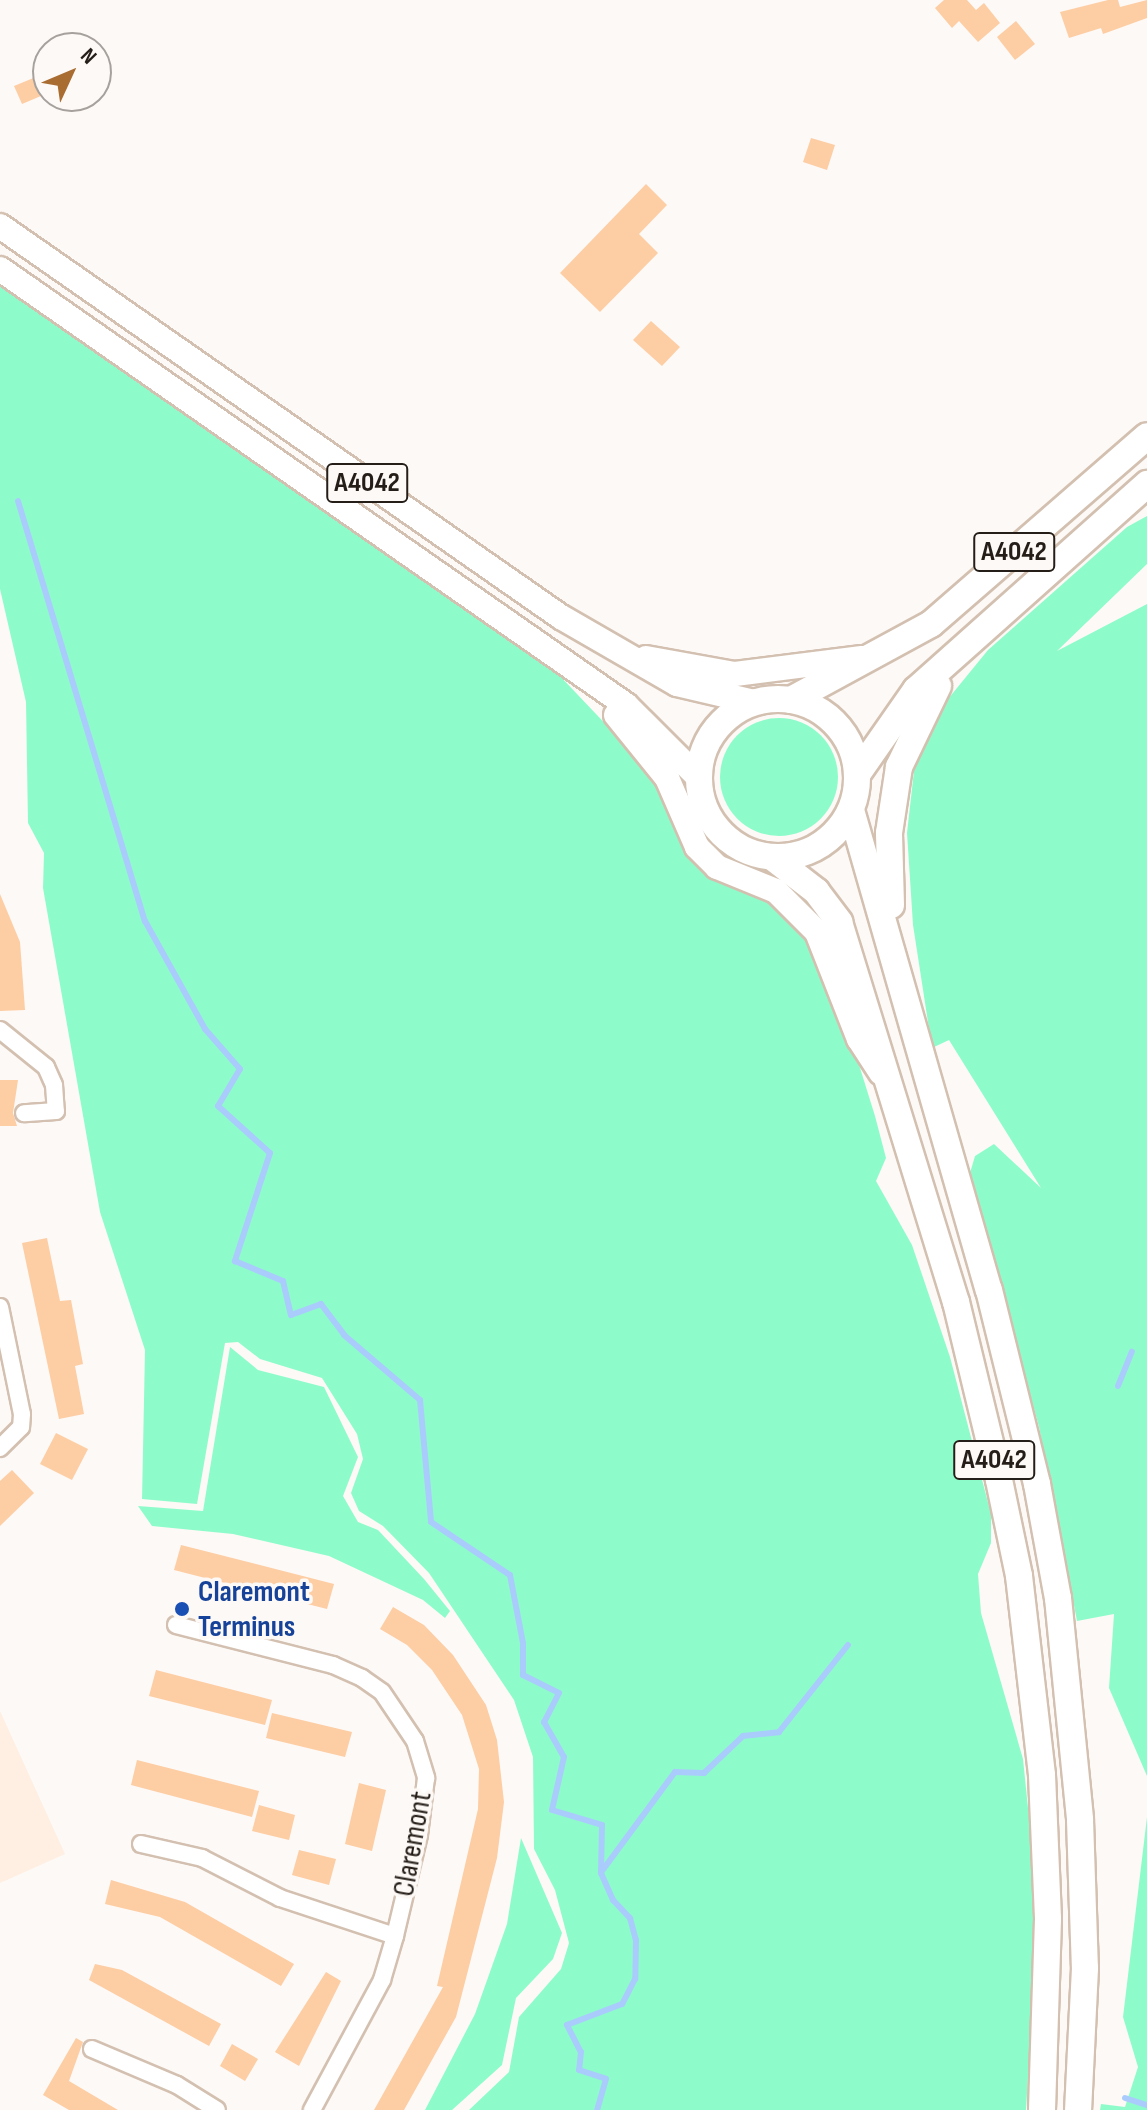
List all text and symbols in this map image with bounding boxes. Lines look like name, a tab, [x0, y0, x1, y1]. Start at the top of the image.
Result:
north arrow	[32, 32, 112, 112]
text: N	[74, 43, 102, 70]
road number: A4042	[325, 459, 409, 507]
road number: A4042	[972, 528, 1056, 576]
road number: A4042	[952, 1436, 1036, 1484]
place label: Claremont Terminus	[198, 1574, 310, 1644]
marker: Claremont Terminus	[173, 1600, 191, 1618]
street label: Claremont	[386, 1789, 440, 1899]

